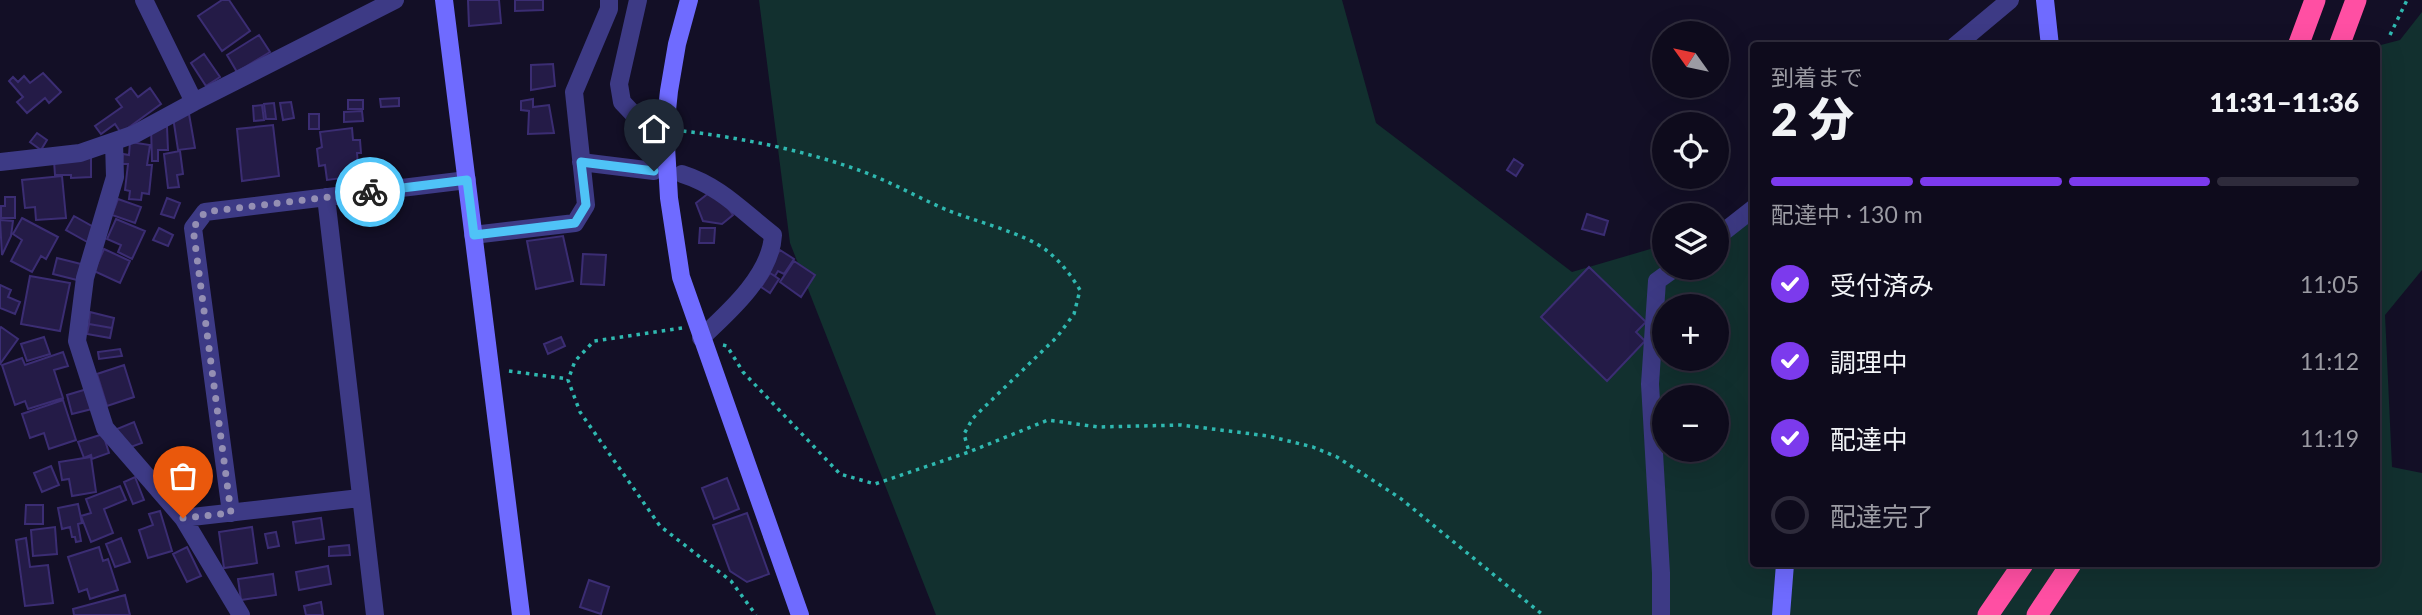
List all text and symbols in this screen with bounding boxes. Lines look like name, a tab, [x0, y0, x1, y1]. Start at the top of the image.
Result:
north arrow	[1652, 21, 1729, 98]
map controls	[1652, 21, 1729, 462]
text: 到着まで	[1771, 63, 1863, 91]
text: 11:31–11:36	[2209, 86, 2359, 118]
text: 2 分	[1771, 91, 1854, 146]
pin	[624, 99, 684, 171]
icon: home	[635, 110, 673, 148]
button: locate	[1652, 112, 1729, 189]
courier	[335, 157, 405, 227]
icon: bike	[351, 173, 389, 211]
text: 配達中 · 130 m	[1771, 200, 1923, 228]
button: layers	[1652, 203, 1729, 280]
icon: check	[1771, 265, 1809, 303]
text: 受付済み	[1830, 269, 1934, 301]
text: 11:05	[2300, 270, 2359, 298]
button: +	[1652, 294, 1729, 371]
icon: check	[1771, 342, 1809, 380]
text: 調理中	[1830, 346, 1908, 378]
text: 11:12	[2300, 347, 2359, 375]
button: −	[1652, 385, 1729, 462]
icon: check	[1771, 419, 1809, 457]
text: 配達中	[1830, 423, 1908, 455]
text: 11:19	[2300, 424, 2359, 452]
pin	[153, 446, 213, 518]
icon: bag	[164, 457, 202, 495]
text: 配達完了	[1830, 500, 1934, 532]

